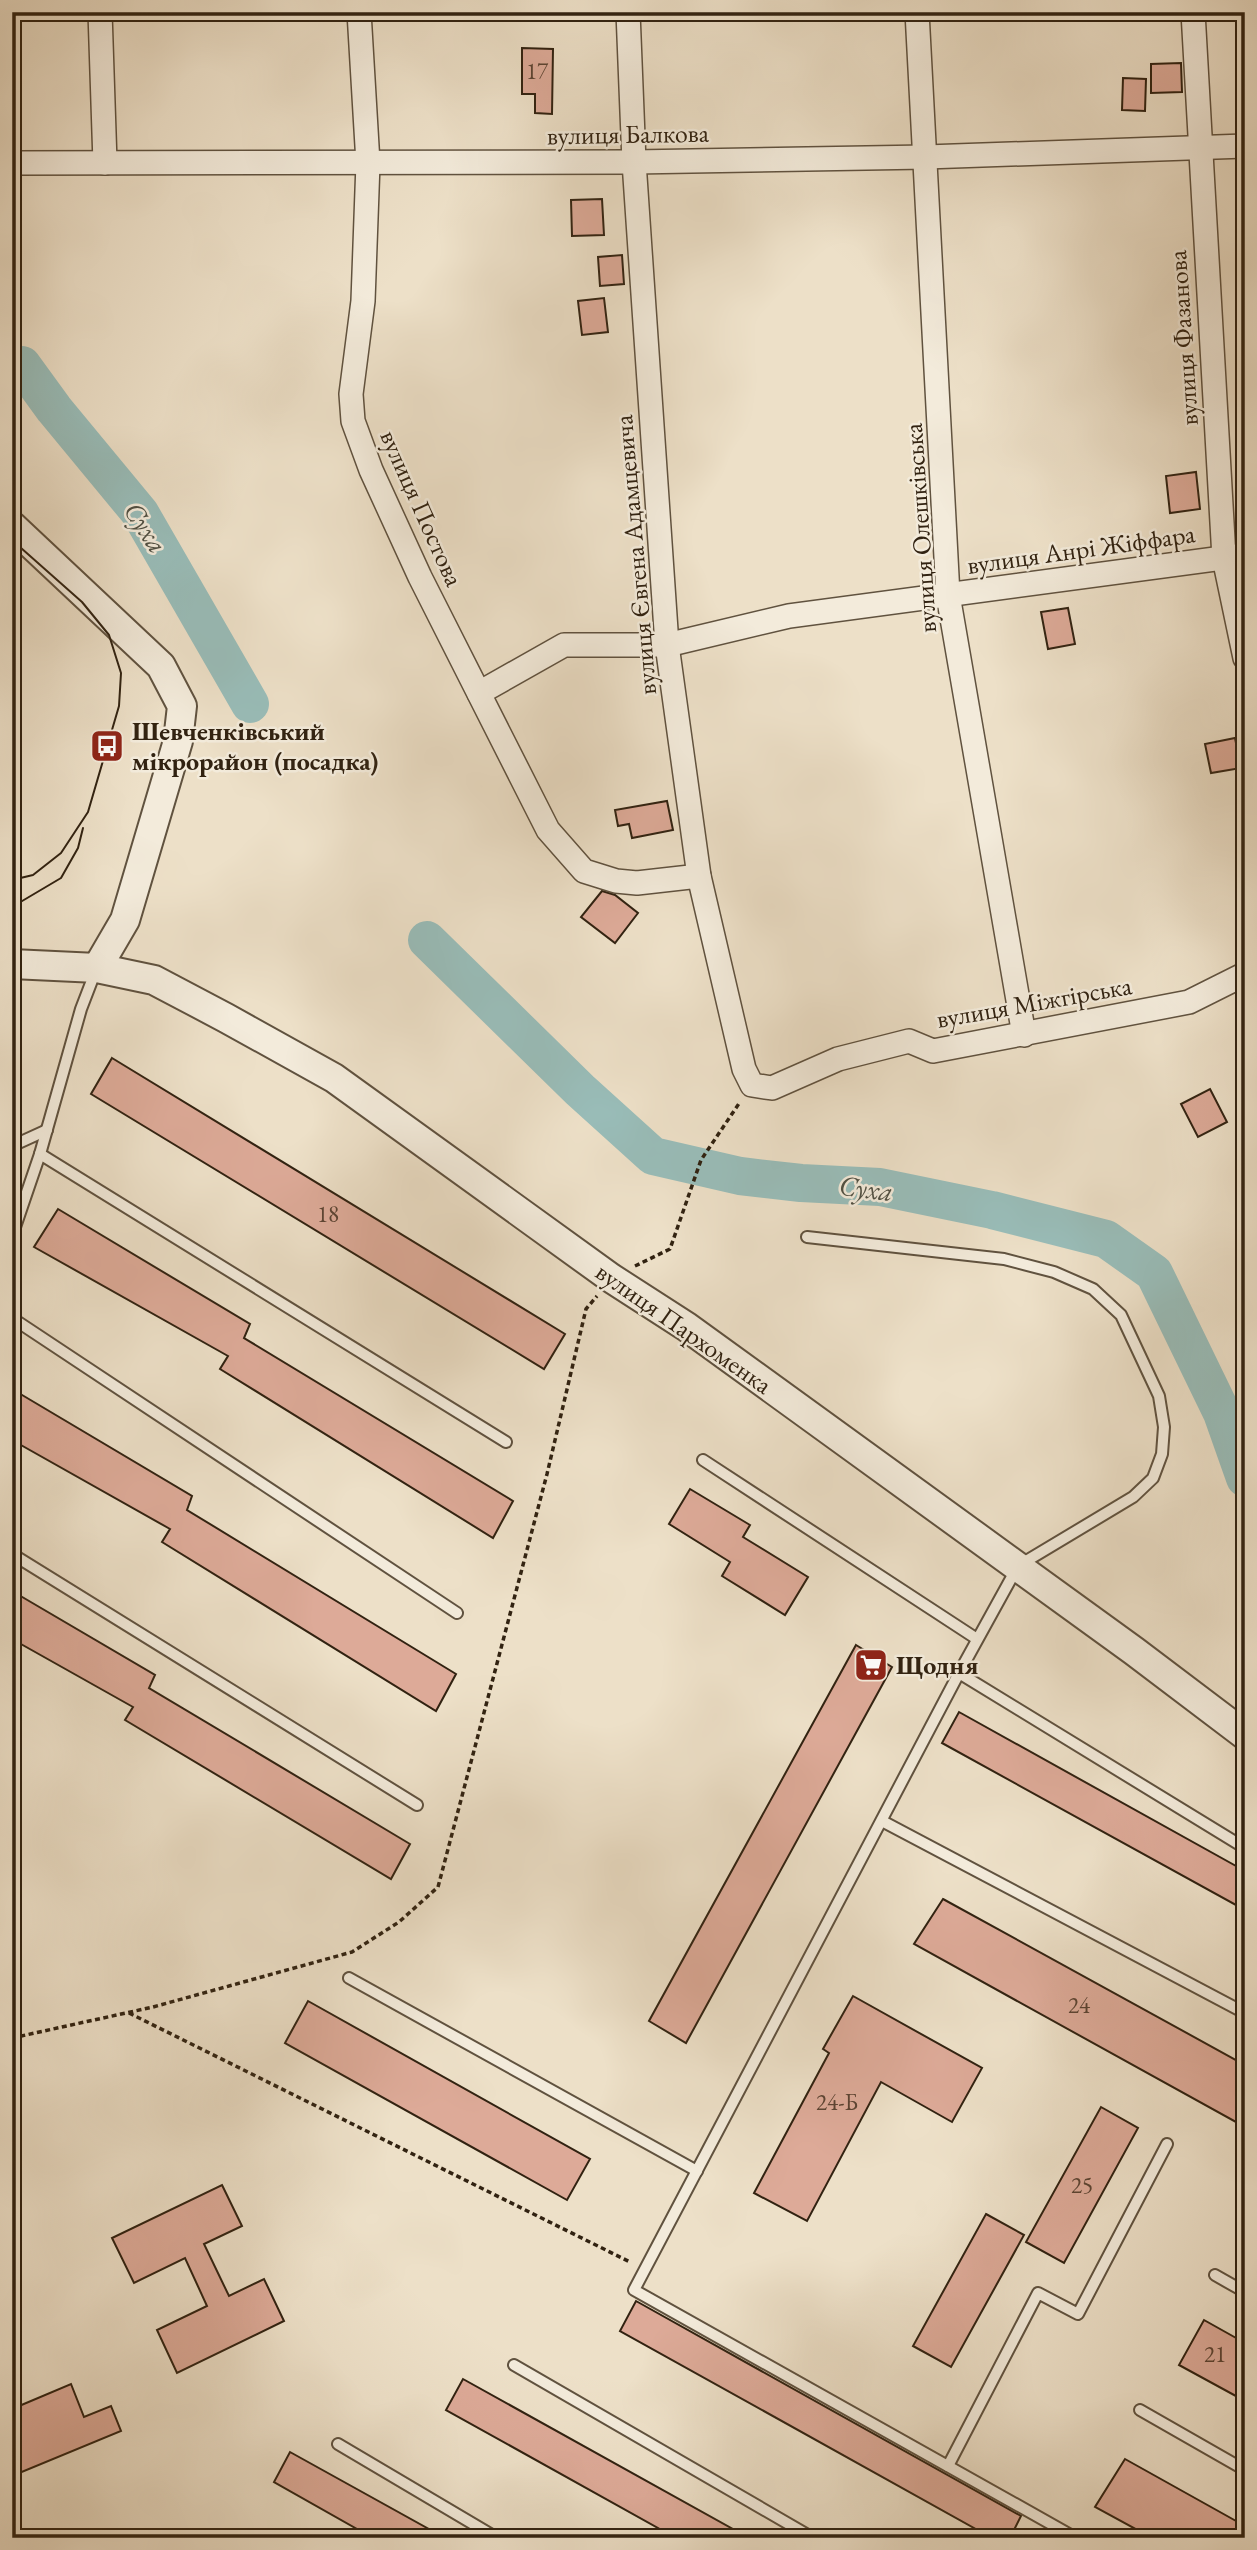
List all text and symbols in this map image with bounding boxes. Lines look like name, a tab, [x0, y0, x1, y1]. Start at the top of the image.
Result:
house number: 17	[526, 56, 549, 86]
street label: вулиця Балкова	[547, 116, 710, 152]
street label: вулиця Фазанова	[1160, 248, 1206, 427]
street label: вулиця Євгена Адамцевича	[606, 413, 664, 696]
street label: вулиця Олешківська	[896, 421, 944, 634]
street label: вулиця Постова	[372, 424, 472, 592]
water label: Суха	[116, 494, 176, 560]
street label: вулиця Анрі Жіффара	[965, 516, 1198, 582]
place label: Шевченківський мікрорайон (посадка)	[132, 714, 379, 778]
bus stop icon: Шевченківський мікрорайон (посадка)	[88, 727, 126, 765]
street label: вулиця Міжгірська	[934, 968, 1135, 1036]
water label: Суха	[837, 1167, 895, 1209]
house number: 18	[317, 1199, 339, 1229]
street label: вулиця Пархоменка	[589, 1254, 779, 1402]
supermarket icon: Щодня	[852, 1646, 890, 1684]
place label: Щодня	[896, 1648, 978, 1682]
house number: 24	[1068, 1990, 1091, 2020]
house number: 24-Б	[816, 2087, 858, 2117]
house number: 25	[1071, 2170, 1093, 2200]
house number: 21	[1204, 2339, 1226, 2369]

